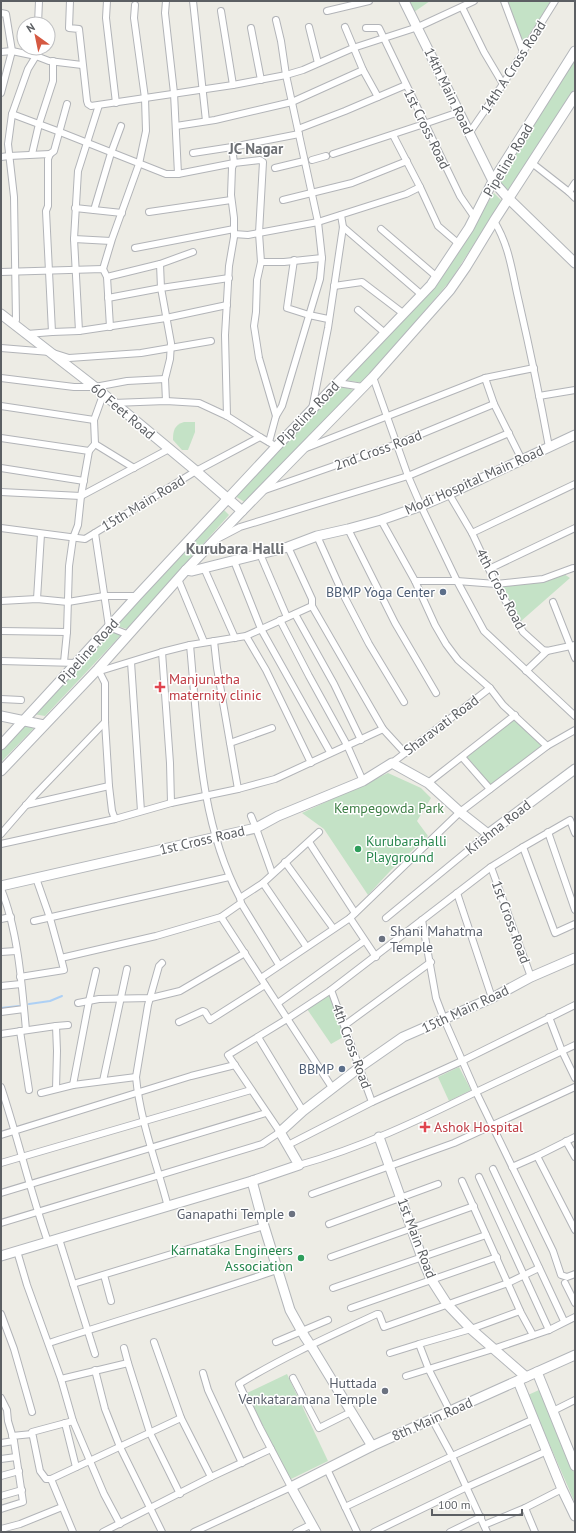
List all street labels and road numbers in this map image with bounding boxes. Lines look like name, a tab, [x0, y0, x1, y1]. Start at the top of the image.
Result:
street label: 14th A Cross Road	[476, 17, 550, 117]
street label: 14th Main Road	[420, 45, 478, 137]
street label: 1st Cross Road	[400, 86, 454, 172]
street label: Pipeline Road	[479, 120, 537, 200]
street label: Pipeline Road	[273, 377, 343, 449]
street label: 60 Feet Road	[87, 379, 159, 443]
street label: 2nd Cross Road	[332, 426, 424, 474]
street label: Modi Hospital Main Road	[402, 441, 546, 519]
street label: 15th Main Road	[98, 471, 188, 535]
street label: 4th Cross Road	[472, 545, 530, 633]
street label: Pipeline Road	[54, 614, 122, 688]
street label: Sharavati Road	[400, 691, 482, 759]
street label: Krishna Road	[462, 796, 534, 858]
street label: 1st Cross Road	[157, 821, 247, 859]
street label: 1st Cross Road	[488, 878, 534, 966]
street label: 15th Main Road	[419, 981, 511, 1037]
street label: 4th Cross Road	[328, 1001, 376, 1091]
street label: 1st Main Road	[393, 1195, 441, 1281]
street label: 8th Main Road	[389, 1393, 475, 1445]

